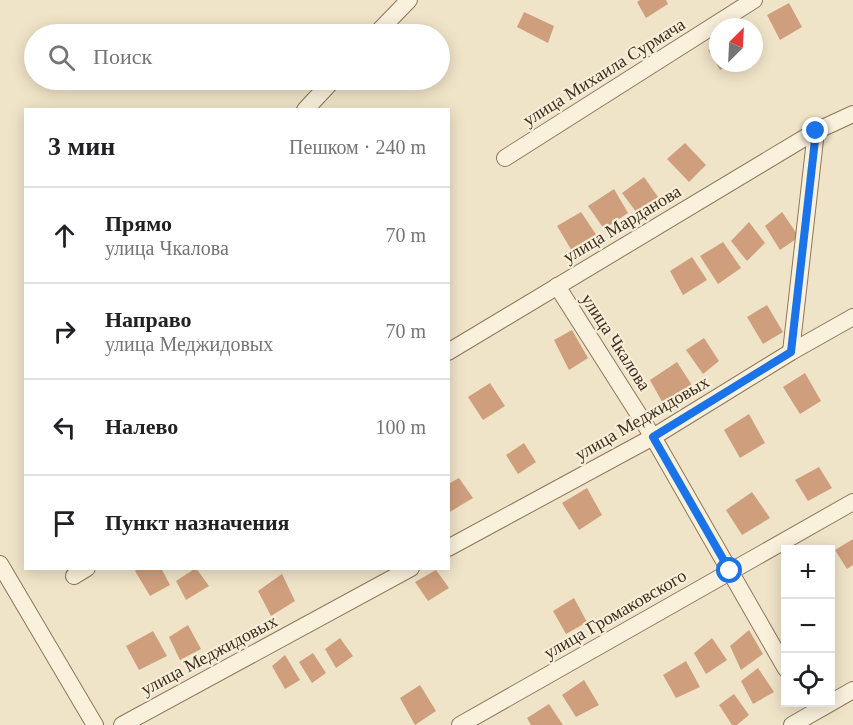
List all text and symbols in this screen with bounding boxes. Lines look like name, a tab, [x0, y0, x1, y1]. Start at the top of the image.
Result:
street label: улица Михаила Сурмача	[519, 14, 689, 130]
north arrow	[709, 18, 763, 72]
search box	[24, 24, 450, 90]
icon: search	[45, 41, 78, 74]
text: Поиск	[93, 44, 152, 69]
route end	[802, 117, 828, 143]
text: 3 мин	[48, 132, 115, 161]
text: Пешком · 240 m	[289, 136, 426, 158]
street label: улица Марданова	[560, 181, 684, 267]
text: Прямо	[105, 211, 172, 236]
icon: ahead	[48, 219, 81, 252]
text: 70 m	[385, 224, 426, 246]
text: улица Чкалова	[105, 237, 229, 259]
street label: улица Чкалова	[577, 290, 655, 394]
text: Направо	[105, 307, 191, 332]
icon: right	[48, 315, 81, 348]
text: 70 m	[385, 320, 426, 342]
text: улица Меджидовых	[105, 333, 273, 355]
street label: улица Меджидовых	[571, 371, 713, 465]
icon: left	[48, 411, 81, 444]
text: Налево	[105, 414, 178, 439]
text: 100 m	[375, 416, 426, 438]
icon: arrive	[48, 507, 81, 540]
text: Пункт назначения	[105, 510, 290, 535]
map controls	[781, 545, 835, 707]
button: +	[781, 545, 835, 599]
route start	[716, 557, 742, 583]
street label: улица Громаковского	[540, 565, 690, 663]
button: −	[781, 599, 835, 653]
street label: улица Меджидовых	[137, 611, 281, 699]
button: locate	[781, 653, 835, 707]

